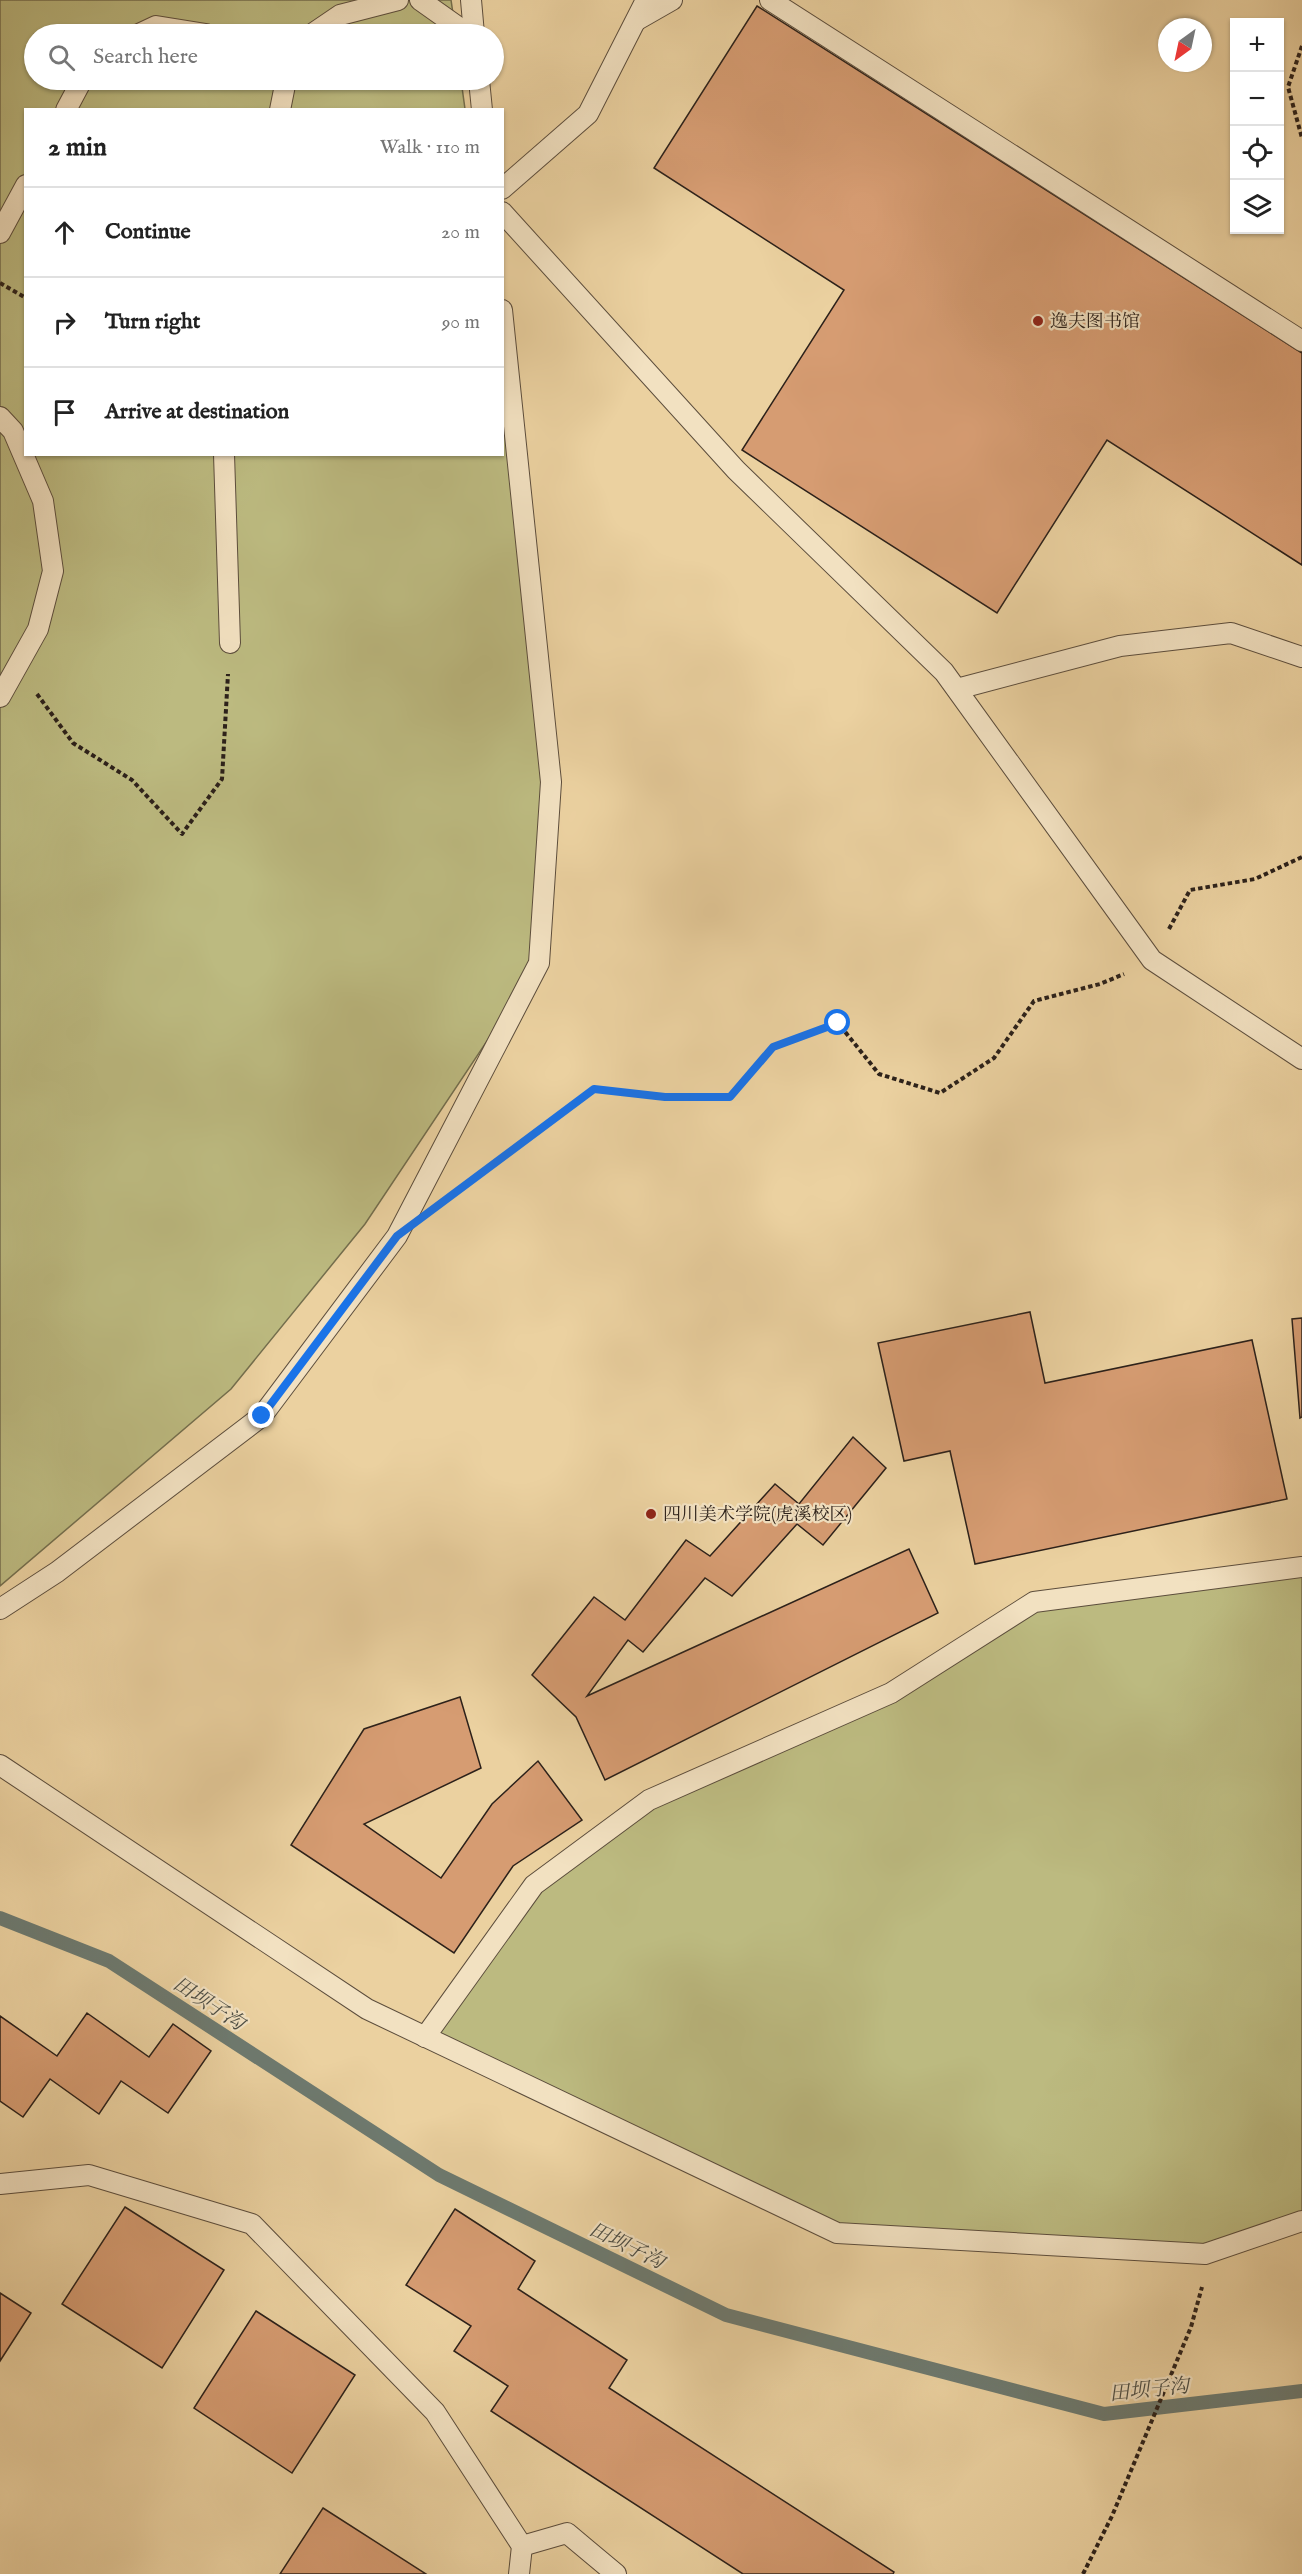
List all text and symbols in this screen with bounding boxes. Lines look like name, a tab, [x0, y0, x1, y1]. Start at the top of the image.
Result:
north arrow	[1158, 18, 1212, 72]
map controls	[1230, 18, 1284, 234]
button: +	[1230, 18, 1284, 72]
search box	[24, 24, 504, 90]
icon: search	[45, 41, 78, 74]
text: Search here	[93, 43, 198, 71]
button: −	[1230, 72, 1284, 126]
button: locate	[1230, 126, 1284, 180]
text: 2 min	[48, 131, 107, 164]
text: Walk · 110 m	[380, 135, 480, 160]
button: layers	[1230, 180, 1284, 234]
icon: ahead	[48, 216, 81, 249]
text: Continue	[105, 218, 191, 246]
text: 20 m	[441, 220, 480, 245]
icon: right	[48, 306, 81, 339]
text: Turn right	[105, 308, 200, 336]
text: 90 m	[442, 310, 480, 335]
place label: 逸夫图书馆	[1050, 311, 1140, 334]
marker: 逸夫图书馆	[1031, 314, 1045, 328]
icon: arrive	[48, 396, 81, 429]
text: Arrive at destination	[105, 398, 289, 426]
route start	[824, 1009, 850, 1035]
route end	[248, 1402, 274, 1428]
place label: 四川美术学院(虎溪校区)	[663, 1504, 852, 1527]
marker: 四川美术学院(虎溪校区)	[644, 1507, 658, 1521]
water label: 田坝子沟	[168, 1972, 251, 2038]
water label: 田坝子沟	[585, 2218, 670, 2276]
water label: 田坝子沟	[1108, 2374, 1193, 2407]

